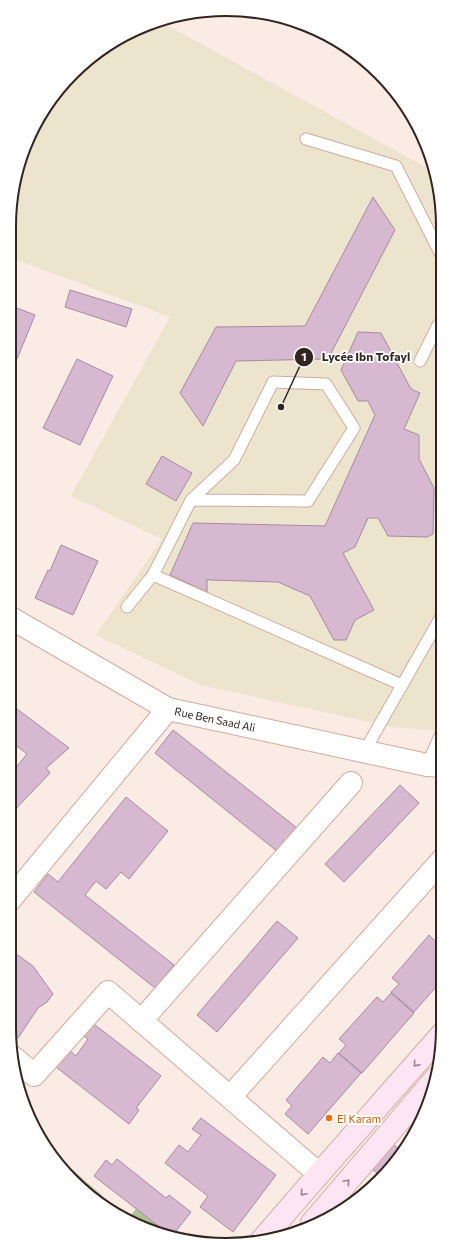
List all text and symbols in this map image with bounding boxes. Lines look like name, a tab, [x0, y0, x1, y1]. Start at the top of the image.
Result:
callout: Lycée Ibn Tofayl	[294, 345, 418, 369]
text: 1	[301, 349, 307, 363]
text: Lycée Ibn Tofayl	[322, 349, 410, 363]
street label: Rue Ben Saad Ali	[173, 704, 257, 734]
one-way arrow	[414, 1059, 421, 1066]
place label: El Karam	[337, 1112, 381, 1125]
marker: El Karam	[324, 1113, 334, 1123]
one-way arrow	[342, 1180, 349, 1187]
one-way arrow	[300, 1188, 307, 1195]

